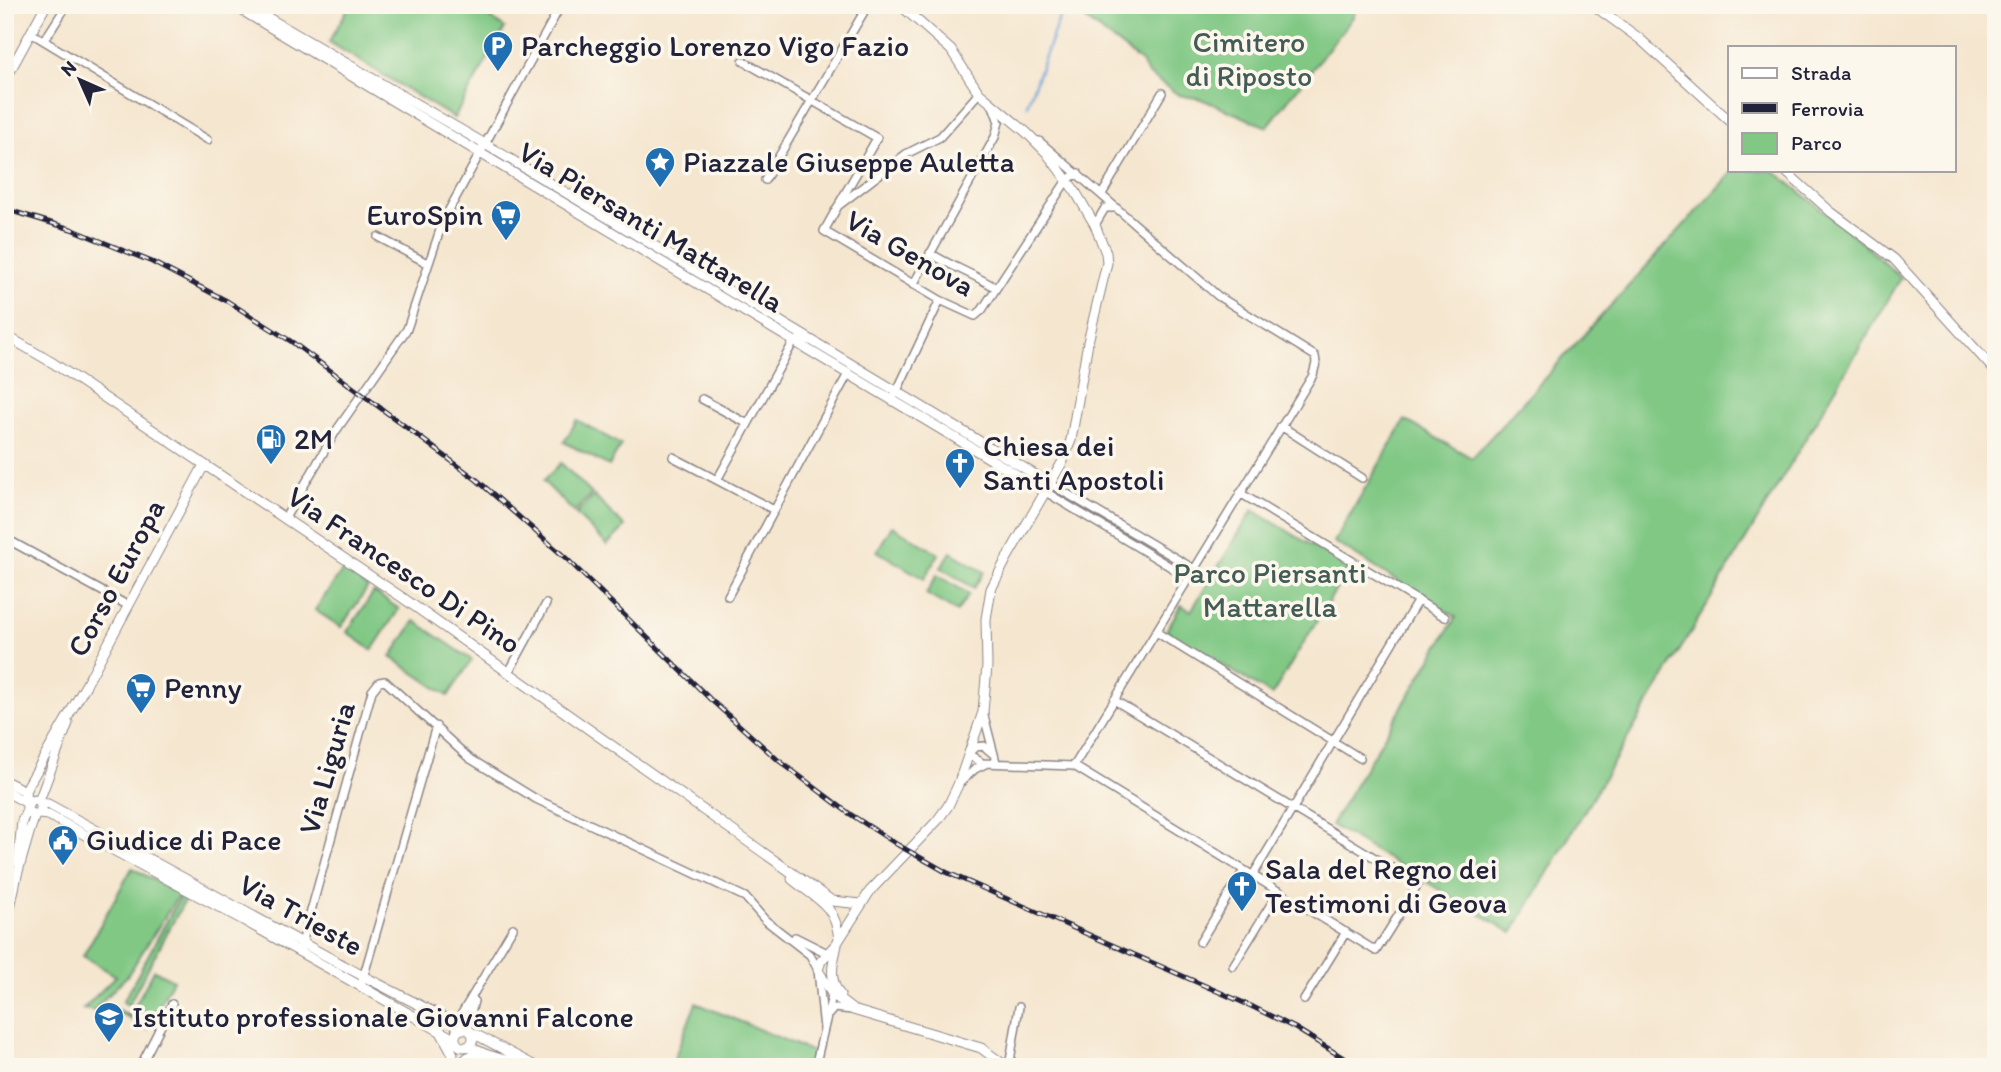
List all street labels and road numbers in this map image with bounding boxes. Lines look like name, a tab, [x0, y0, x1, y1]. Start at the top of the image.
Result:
street label: Via Piersanti Mattarella	[512, 133, 791, 321]
street label: Via Genova	[839, 201, 982, 304]
street label: Via Francesco Di Pino	[280, 478, 528, 662]
street label: Corso Europa	[59, 492, 173, 663]
street label: Via Liguria	[290, 697, 363, 838]
street label: Via Trieste	[233, 865, 370, 964]

